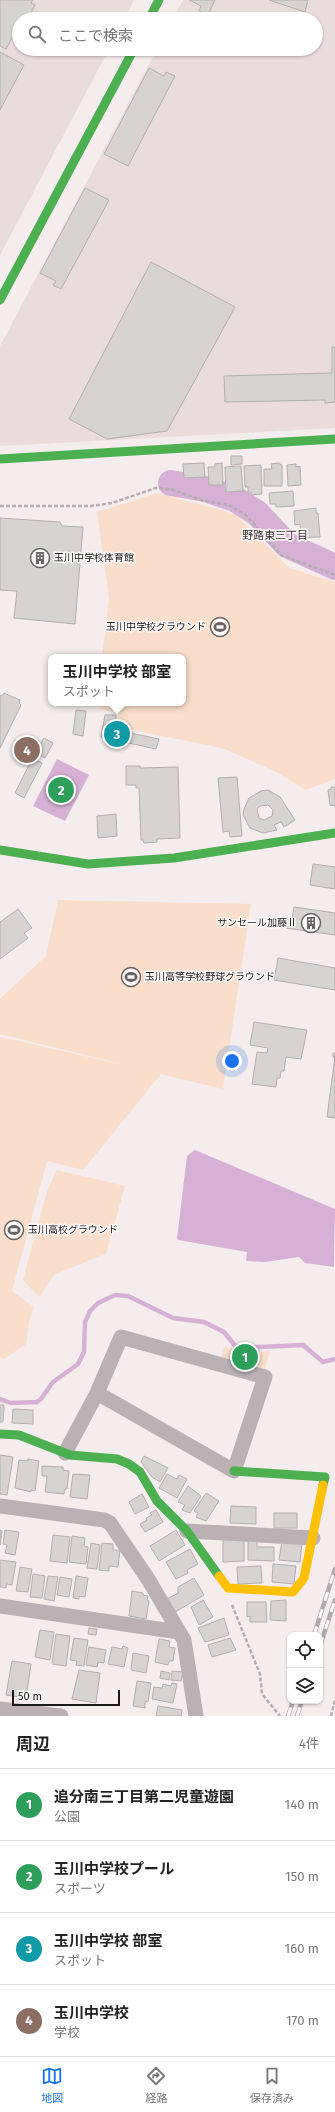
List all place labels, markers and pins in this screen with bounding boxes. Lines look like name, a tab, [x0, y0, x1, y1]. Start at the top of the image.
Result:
building icon: 玉川中学校体育館	[29, 547, 51, 569]
place label: 玉川中学校体育館	[54, 552, 134, 564]
sports icon: 玉川中学校グラウンド	[209, 616, 231, 638]
place label: 玉川中学校グラウンド	[106, 621, 206, 633]
pin: 3	[104, 719, 130, 749]
pin: 4	[14, 735, 40, 765]
pin: 2	[48, 775, 74, 805]
building icon: サンセール加藤Ⅱ	[300, 912, 322, 934]
place label: サンセール加藤Ⅱ	[217, 917, 297, 929]
sports icon: 玉川高等学校野球グラウンド	[120, 966, 142, 988]
place label: 玉川高等学校野球グラウンド	[145, 971, 275, 983]
sports icon: 玉川高校グラウンド	[3, 1219, 25, 1241]
place label: 玉川高校グラウンド	[28, 1224, 118, 1236]
pin: 1	[232, 1342, 258, 1372]

